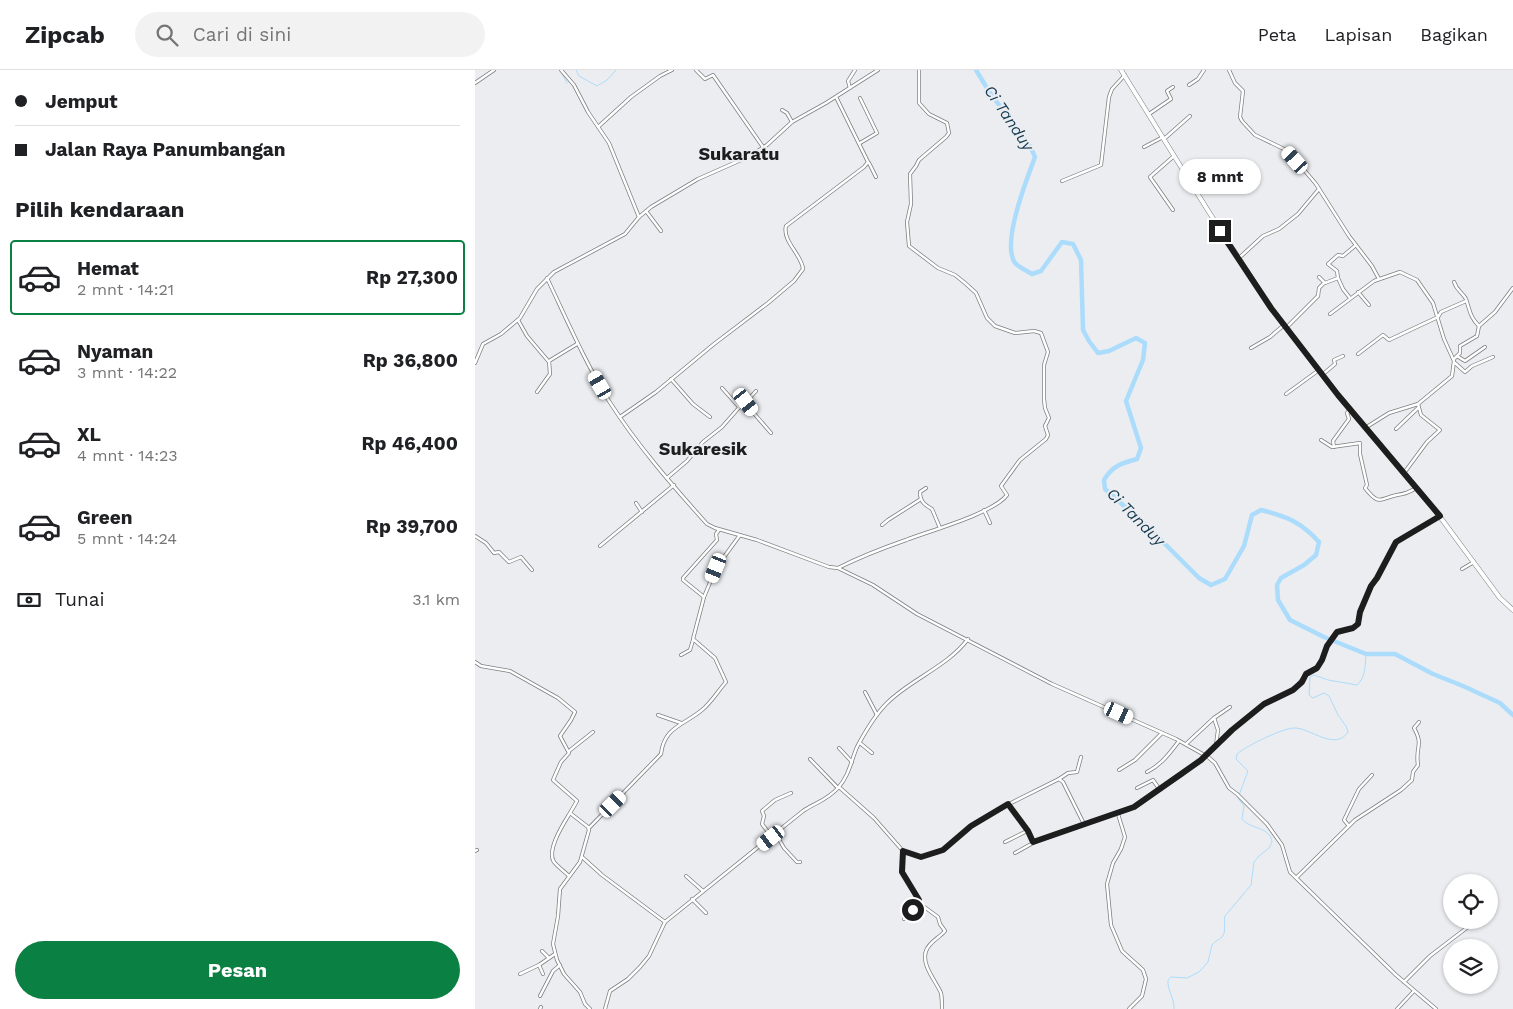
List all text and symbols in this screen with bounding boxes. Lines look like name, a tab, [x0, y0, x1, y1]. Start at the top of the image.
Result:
search box	[135, 12, 485, 57]
text: Zipcab	[25, 21, 105, 49]
icon: search	[153, 21, 181, 49]
text: Cari di sini	[193, 23, 291, 46]
text: Peta	[1258, 24, 1296, 45]
text: Lapisan	[1324, 24, 1392, 45]
text: Bagikan	[1420, 24, 1488, 45]
water label: Ci Tanduy	[980, 82, 1038, 155]
text: Jemput	[45, 90, 118, 113]
text: Jalan Raya Panumbangan	[45, 138, 286, 161]
district label: Sukaratu	[699, 143, 779, 164]
car	[1279, 144, 1310, 176]
callout: 8 mnt	[1179, 159, 1261, 194]
text: 8 mnt	[1197, 167, 1243, 186]
text: Pilih kendaraan	[15, 197, 184, 222]
route end	[1209, 220, 1231, 242]
icon: car	[17, 255, 62, 300]
text: Hemat	[77, 257, 139, 280]
text: Rp 27,300	[366, 266, 458, 289]
text: 2 mnt · 14:21	[77, 280, 174, 299]
icon: car	[17, 338, 62, 383]
text: Nyaman	[77, 340, 153, 363]
text: Rp 36,800	[363, 349, 458, 372]
text: 3 mnt · 14:22	[77, 363, 177, 382]
car	[586, 368, 613, 402]
car	[730, 386, 761, 418]
icon: car	[17, 421, 62, 466]
text: XL	[77, 423, 101, 446]
text: Rp 46,400	[361, 432, 458, 455]
district label: Sukaresik	[659, 438, 748, 459]
text: 4 mnt · 14:23	[77, 446, 178, 465]
water label: Ci Tanduy	[1103, 484, 1170, 551]
icon: car	[17, 504, 62, 549]
text: Green	[77, 506, 133, 529]
text: Rp 39,700	[366, 515, 458, 538]
text: 5 mnt · 14:24	[77, 529, 177, 548]
car	[703, 551, 728, 585]
icon: cash	[15, 586, 43, 614]
text: Tunai	[55, 588, 105, 611]
text: 3.1 km	[412, 590, 460, 609]
car	[1102, 700, 1135, 726]
car	[597, 788, 628, 820]
car	[754, 823, 787, 853]
map controls	[1443, 874, 1498, 994]
button: locate	[1443, 874, 1498, 929]
route start	[902, 899, 924, 921]
button: layers	[1443, 939, 1498, 994]
button: Pesan	[15, 941, 460, 999]

